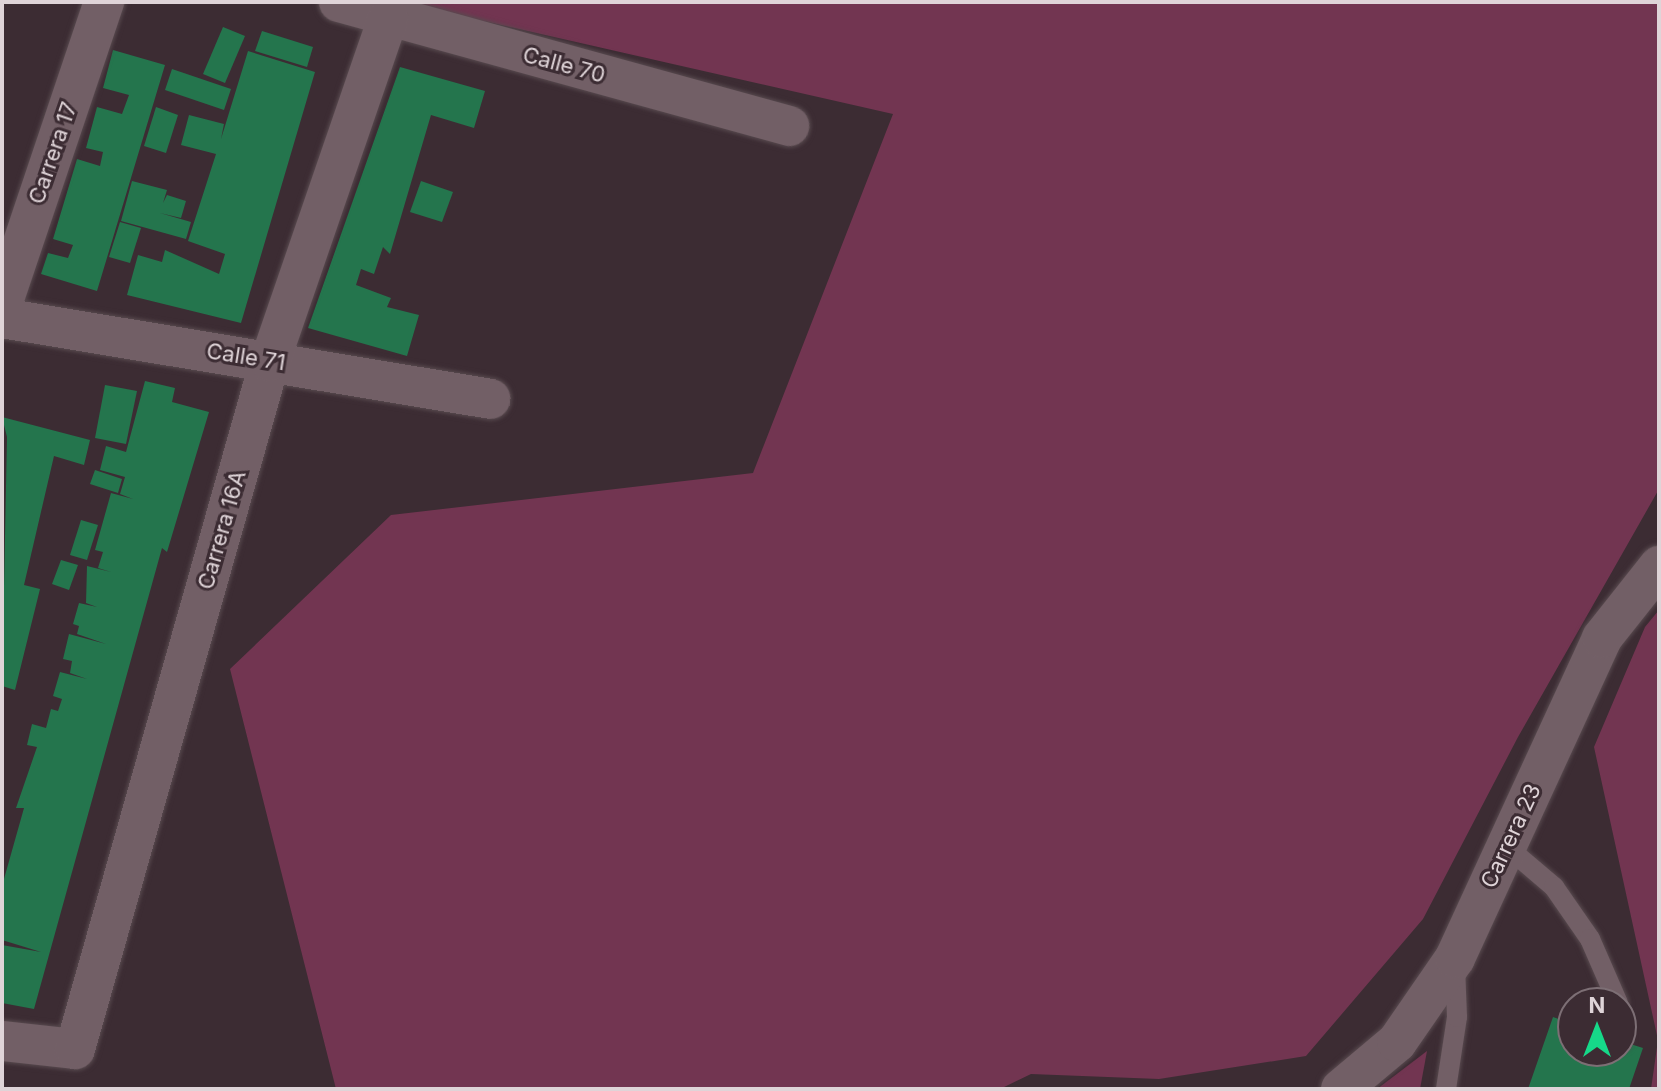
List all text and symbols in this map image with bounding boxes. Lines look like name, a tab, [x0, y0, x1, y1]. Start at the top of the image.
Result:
street label: Calle 70	[520, 41, 608, 89]
street label: Carrera 17	[23, 99, 83, 207]
street label: Calle 71	[205, 338, 287, 376]
street label: Carrera 16A	[192, 468, 252, 592]
street label: Carrera 23	[1475, 780, 1547, 892]
north arrow	[1557, 987, 1637, 1067]
text: N	[1589, 992, 1605, 1018]

